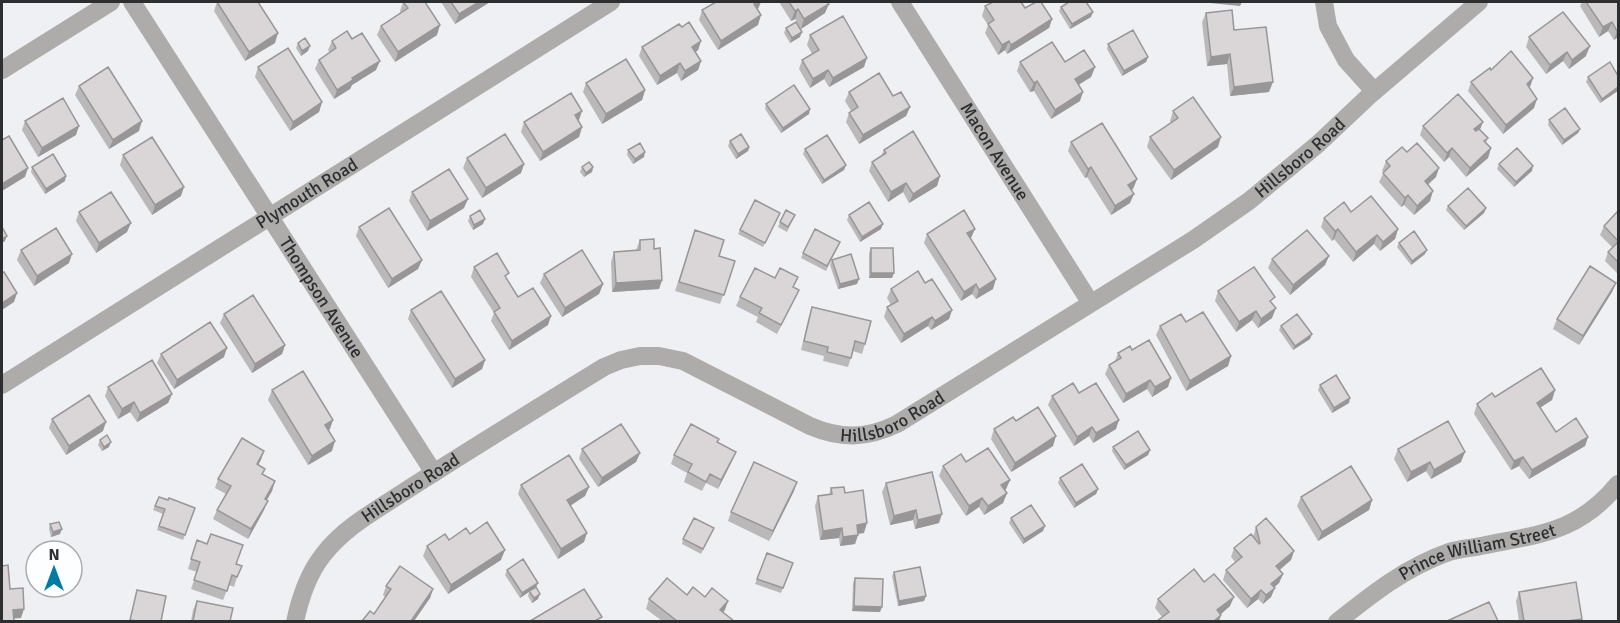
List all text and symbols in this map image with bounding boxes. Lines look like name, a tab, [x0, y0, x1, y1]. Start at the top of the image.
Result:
street label: Macon Avenue	[956, 99, 1034, 205]
street label: Hillsboro Road	[1250, 113, 1350, 203]
street label: Plymouth Road	[252, 153, 362, 234]
street label: Thompson Avenue	[275, 233, 368, 362]
street label: Hillsboro Road	[840, 386, 948, 447]
street label: Hillsboro Road	[357, 448, 464, 527]
street label: Prince William Street	[1395, 519, 1559, 585]
north arrow	[24, 539, 84, 599]
text: N	[48, 545, 60, 565]

